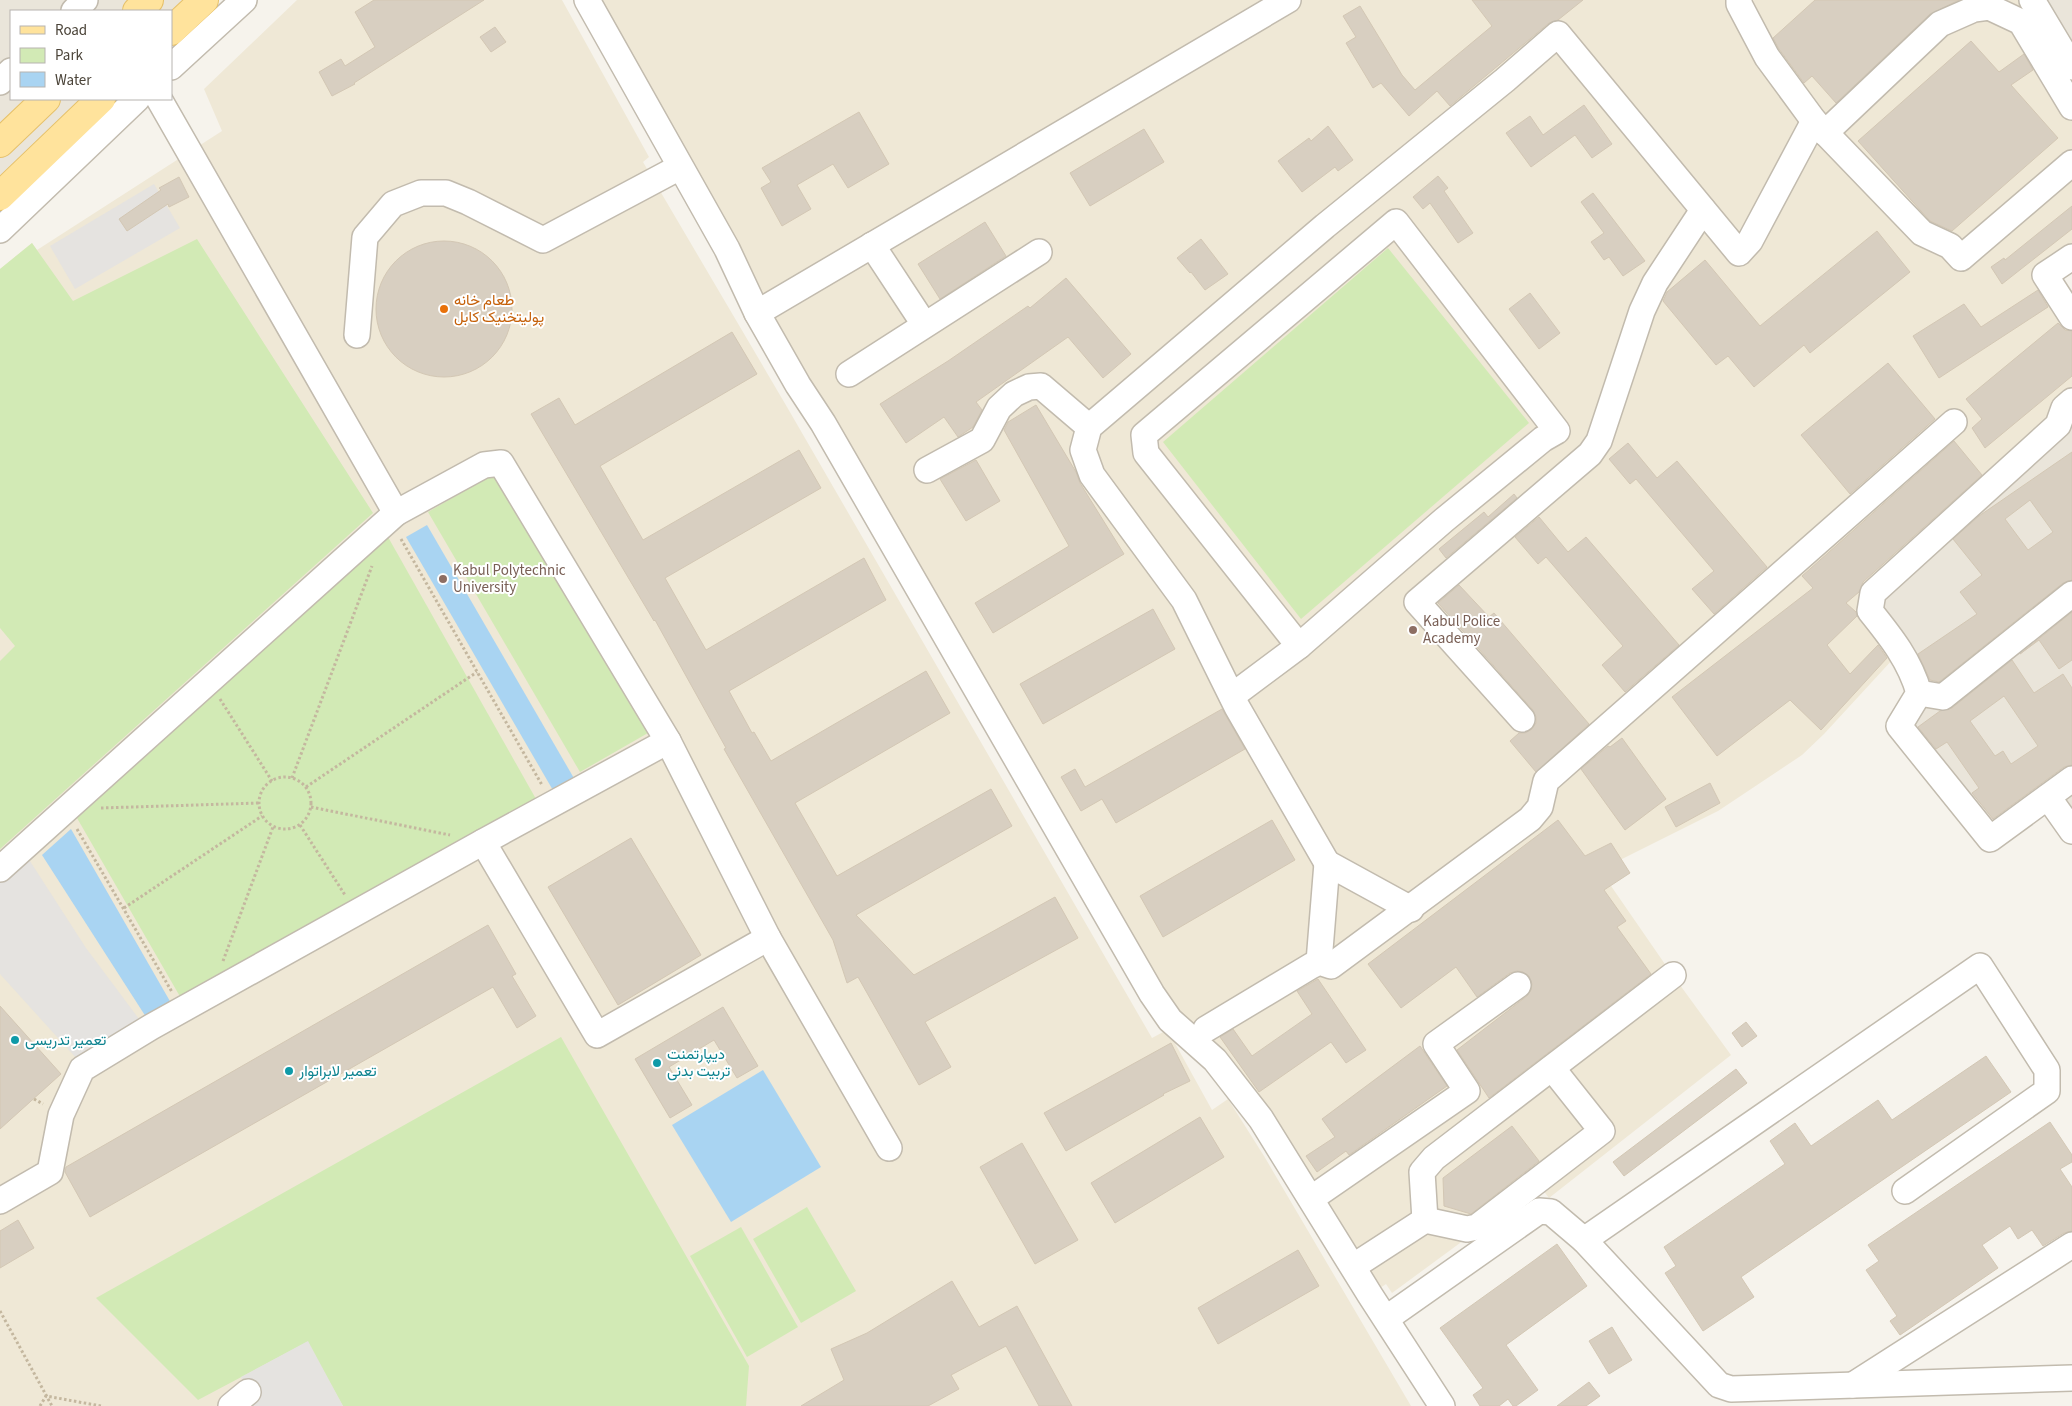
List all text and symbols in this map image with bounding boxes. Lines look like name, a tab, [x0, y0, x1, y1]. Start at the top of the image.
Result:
legend	[10, 10, 172, 100]
text: Road	[55, 20, 87, 41]
text: Park	[55, 45, 84, 66]
text: Water	[55, 70, 92, 91]
place label: طعام خانه پولیتخنیک کابل	[454, 290, 544, 328]
marker: طعام خانه پولیتخنیک کابل	[438, 303, 450, 315]
place label: Kabul Polytechnic University	[453, 560, 566, 598]
marker: Kabul Polytechnic University	[437, 573, 449, 585]
place label: Kabul Police Academy	[1423, 611, 1500, 649]
marker: Kabul Police Academy	[1407, 624, 1419, 636]
place label: تعمیر تدریسی	[25, 1030, 107, 1051]
marker: تعمیر تدریسی	[9, 1034, 21, 1046]
place label: دیپارتمنت تربیت بدنی	[667, 1044, 731, 1082]
marker: دیپارتمنت تربیت بدنی	[651, 1057, 663, 1069]
place label: تعمیر لابراتوار	[298, 1061, 377, 1082]
marker: تعمیر لابراتوار	[283, 1065, 295, 1077]

